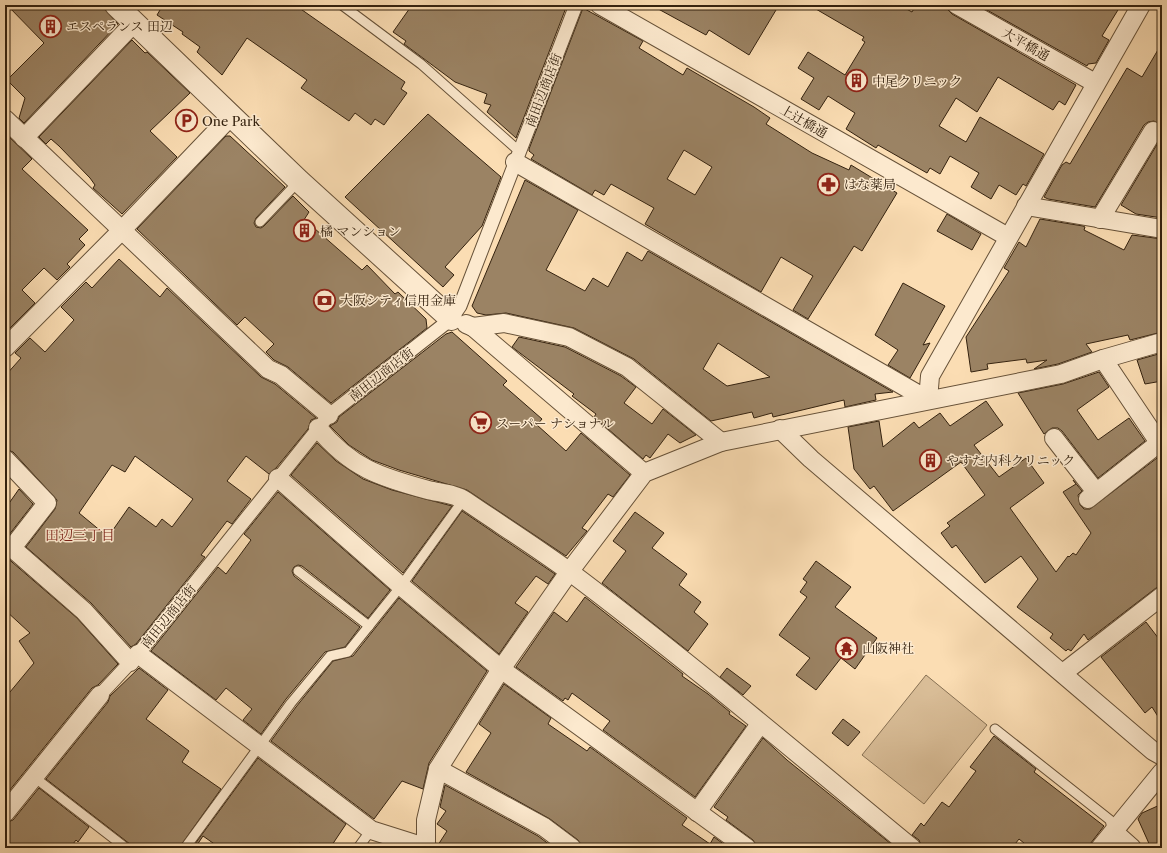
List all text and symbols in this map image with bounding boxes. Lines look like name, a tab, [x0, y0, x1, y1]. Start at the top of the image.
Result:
building icon: エスペランス 田辺	[38, 13, 64, 39]
place label: エスペランス 田辺	[66, 18, 173, 34]
street label: 大平橋通	[999, 24, 1053, 64]
street label: 南田辺商店街	[522, 51, 564, 129]
building icon: 中尾クリニック	[843, 68, 869, 94]
place label: 中尾クリニック	[872, 73, 962, 89]
street label: 上辻橋通	[777, 101, 831, 141]
parking icon: One Park	[174, 108, 200, 134]
place label: One Park	[202, 113, 260, 129]
pharmacy icon: はな薬局	[816, 171, 842, 197]
place label: はな薬局	[844, 176, 896, 192]
building icon: 橘 マンション	[292, 218, 318, 244]
place label: 橘 マンション	[320, 223, 401, 239]
bank icon: 大阪シティ信用金庫	[312, 287, 338, 313]
place label: 大阪シティ信用金庫	[340, 292, 456, 308]
street label: 南田辺商店街	[345, 344, 417, 404]
supermarket icon: スーパー ナショナル	[467, 410, 493, 436]
place label: スーパー ナショナル	[496, 415, 614, 431]
building icon: やすだ内科クリニック	[917, 447, 943, 473]
place label: やすだ内科クリニック	[946, 452, 1075, 468]
district label: 田辺三丁目	[45, 526, 115, 544]
street label: 南田辺商店街	[137, 581, 199, 651]
temple icon: 山阪神社	[834, 635, 860, 661]
place label: 山阪神社	[862, 640, 914, 656]

